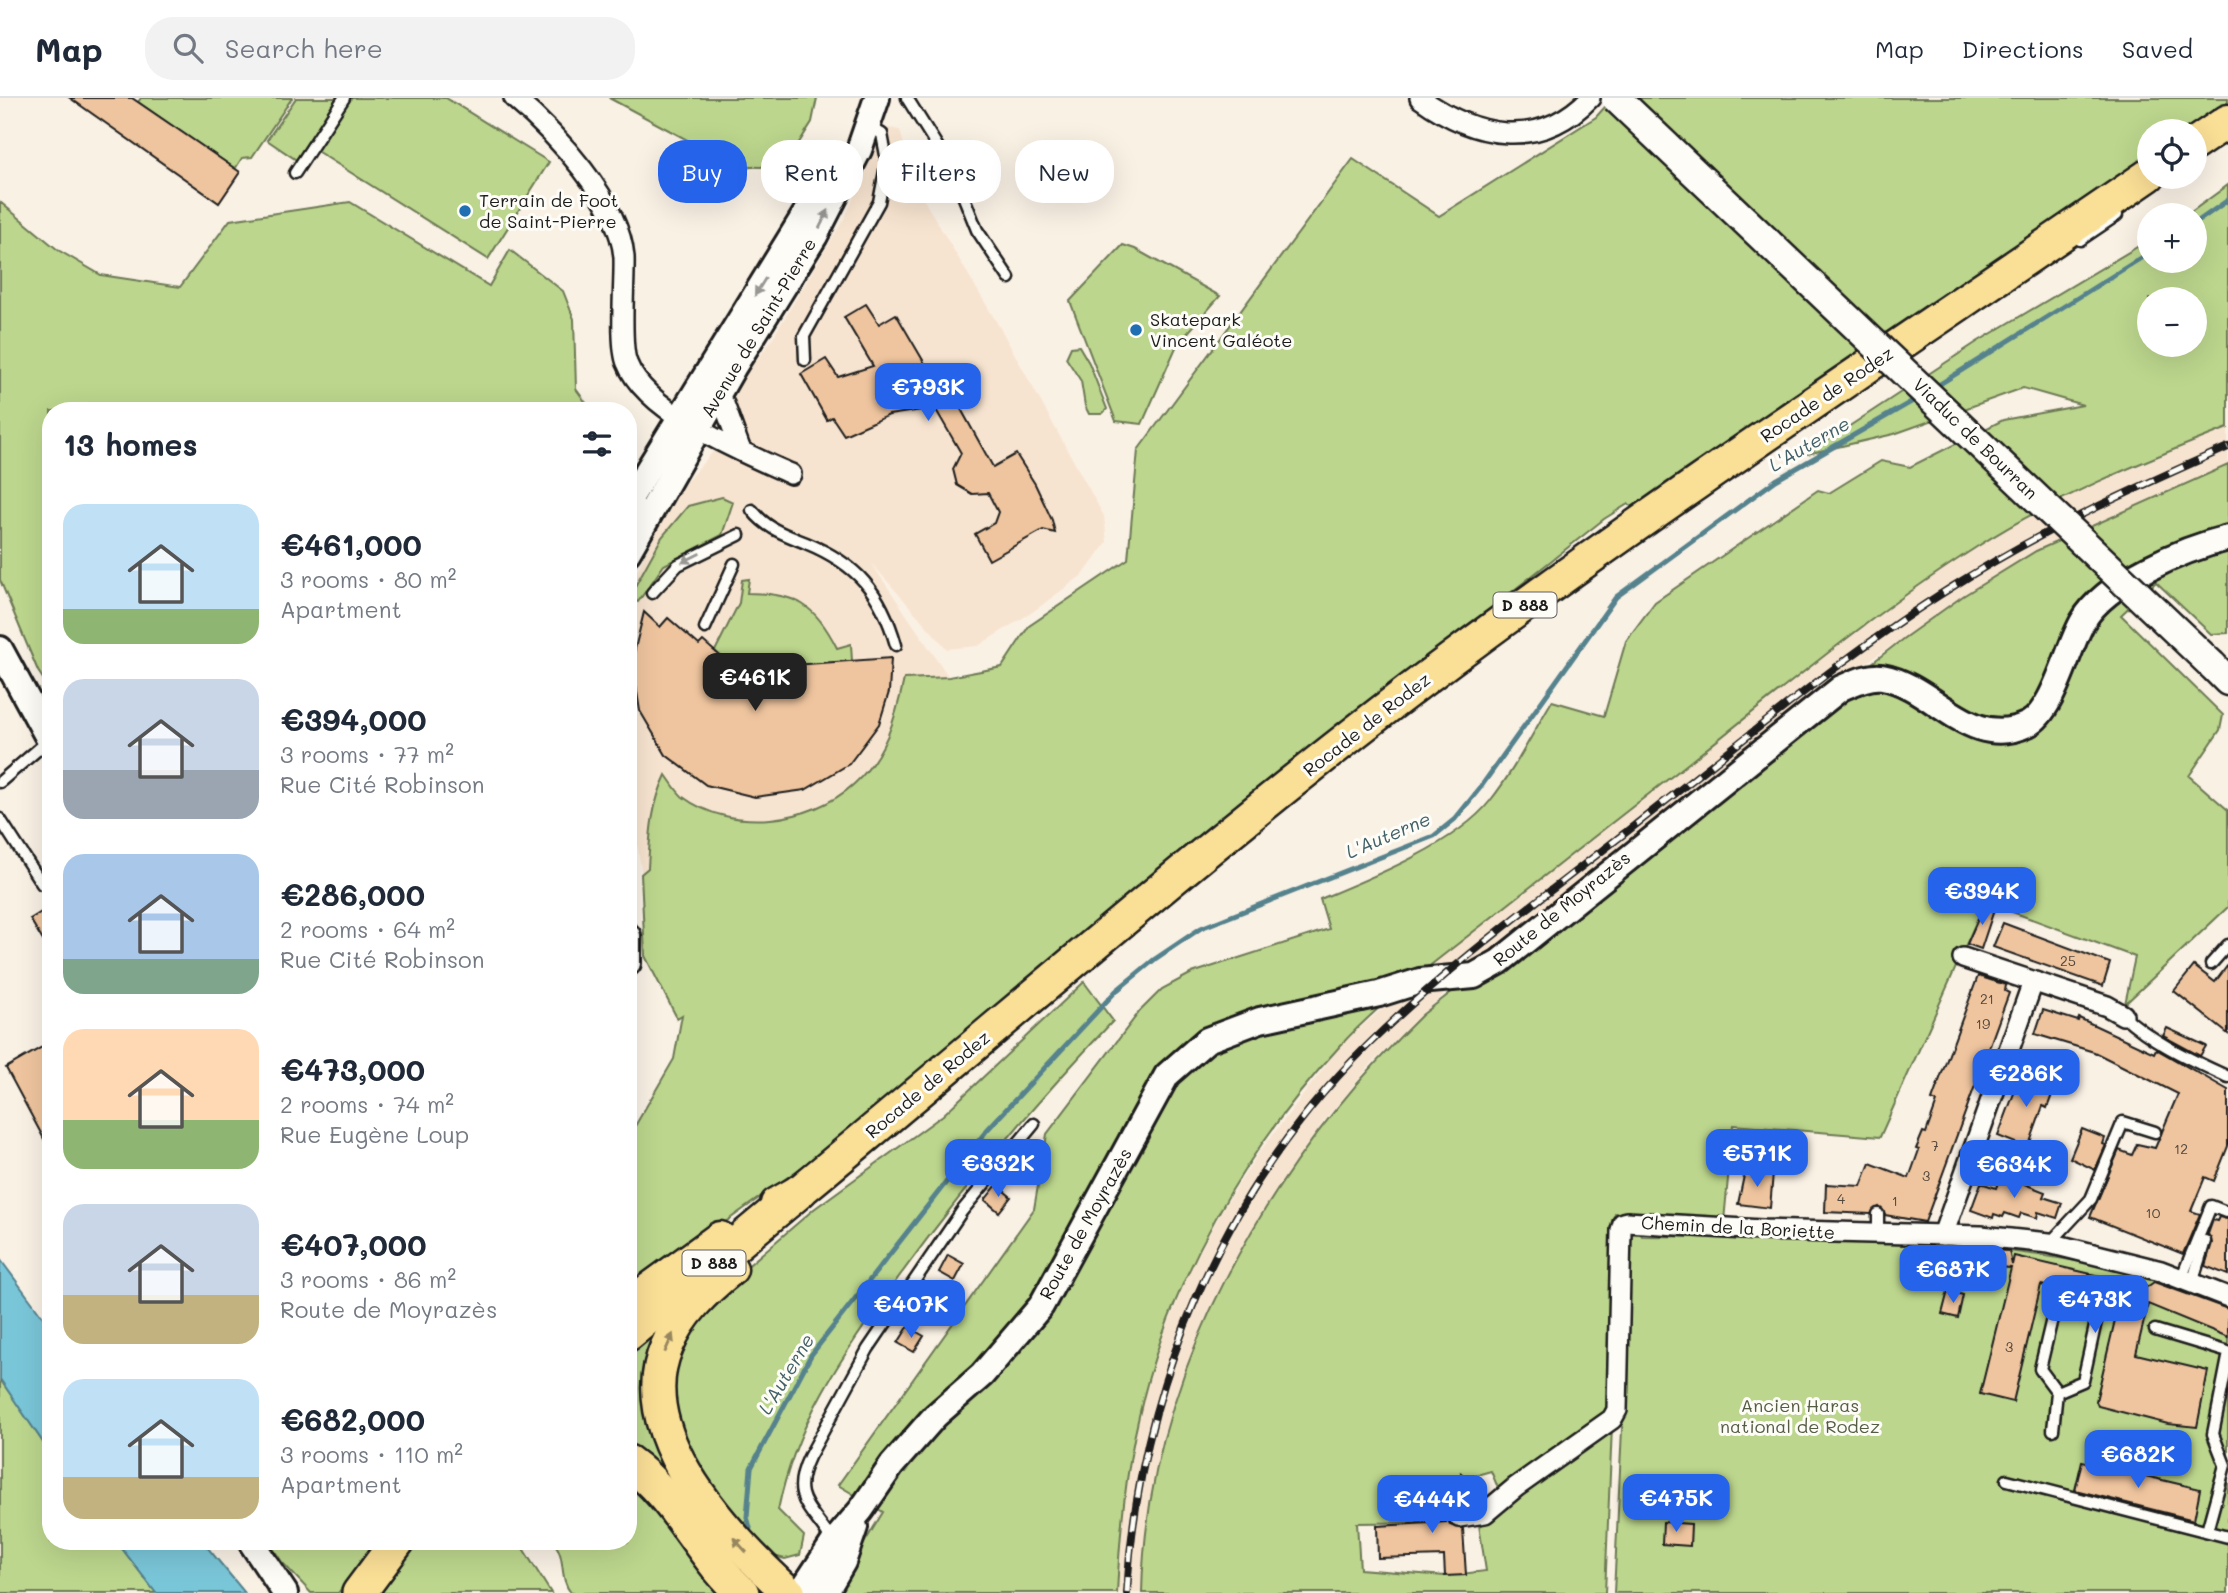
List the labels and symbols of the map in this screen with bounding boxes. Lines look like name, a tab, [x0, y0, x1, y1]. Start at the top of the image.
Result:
place label: Terrain de Foot de Saint-Pierre	[479, 188, 618, 233]
marker: Terrain de Foot de Saint-Pierre	[457, 203, 473, 219]
one-way arrow	[818, 209, 829, 229]
street label: Avenue de Saint-Pierre	[695, 233, 821, 422]
one-way arrow	[754, 278, 767, 297]
place label: Skatepark Vincent Galéote	[1150, 307, 1292, 352]
marker: Skatepark Vincent Galéote	[1128, 322, 1144, 338]
street label: Rocade de Rodez	[1755, 341, 1898, 448]
pin: €793K	[879, 364, 977, 423]
street label: Viaduc de Bourran	[1908, 372, 2043, 504]
water label: L'Auterne	[1764, 410, 1854, 477]
one-way arrow	[681, 553, 701, 564]
road number: D 888	[1494, 592, 1556, 618]
pin: €461K	[706, 654, 804, 713]
street label: Rocade de Rodez	[1298, 667, 1435, 782]
water label: L'Auterne	[1342, 806, 1434, 864]
street label: Route de Moyrazès	[1488, 845, 1635, 971]
pin: €394K	[1933, 868, 2031, 927]
house number: 25	[2060, 951, 2076, 970]
house number: 21	[1980, 989, 1994, 1008]
house number: 19	[1976, 1014, 1990, 1033]
street label: Rocade de Rodez	[860, 1025, 995, 1143]
pin: €286K	[1977, 1049, 2075, 1109]
pin: €571K	[1708, 1130, 1806, 1189]
house number: 7	[1931, 1136, 1939, 1155]
house number: 12	[2174, 1139, 2188, 1158]
pin: €332K	[949, 1140, 1047, 1199]
pin: €634K	[1965, 1140, 2063, 1200]
street label: Route de Moyrazès	[1033, 1143, 1137, 1304]
house number: 3	[1922, 1166, 1930, 1185]
house number: 4	[1837, 1189, 1846, 1208]
house number: 1	[1892, 1191, 1898, 1210]
house number: 10	[2146, 1203, 2161, 1222]
street label: Chemin de la Boriette	[1641, 1210, 1836, 1244]
pin: €687K	[1904, 1246, 2002, 1305]
road number: D 888	[682, 1250, 746, 1275]
pin: €473K	[2046, 1276, 2144, 1335]
pin: €407K	[862, 1280, 960, 1340]
water label: L'Auterne	[752, 1329, 819, 1419]
one-way arrow	[663, 1333, 675, 1353]
house number: 3	[2005, 1337, 2013, 1356]
park label: Ancien Haras national de Rodez	[1720, 1393, 1880, 1438]
pin: €682K	[2089, 1430, 2187, 1490]
pin: €475K	[1627, 1474, 1725, 1534]
pin: €444K	[1383, 1476, 1481, 1535]
one-way arrow	[733, 1537, 749, 1554]

